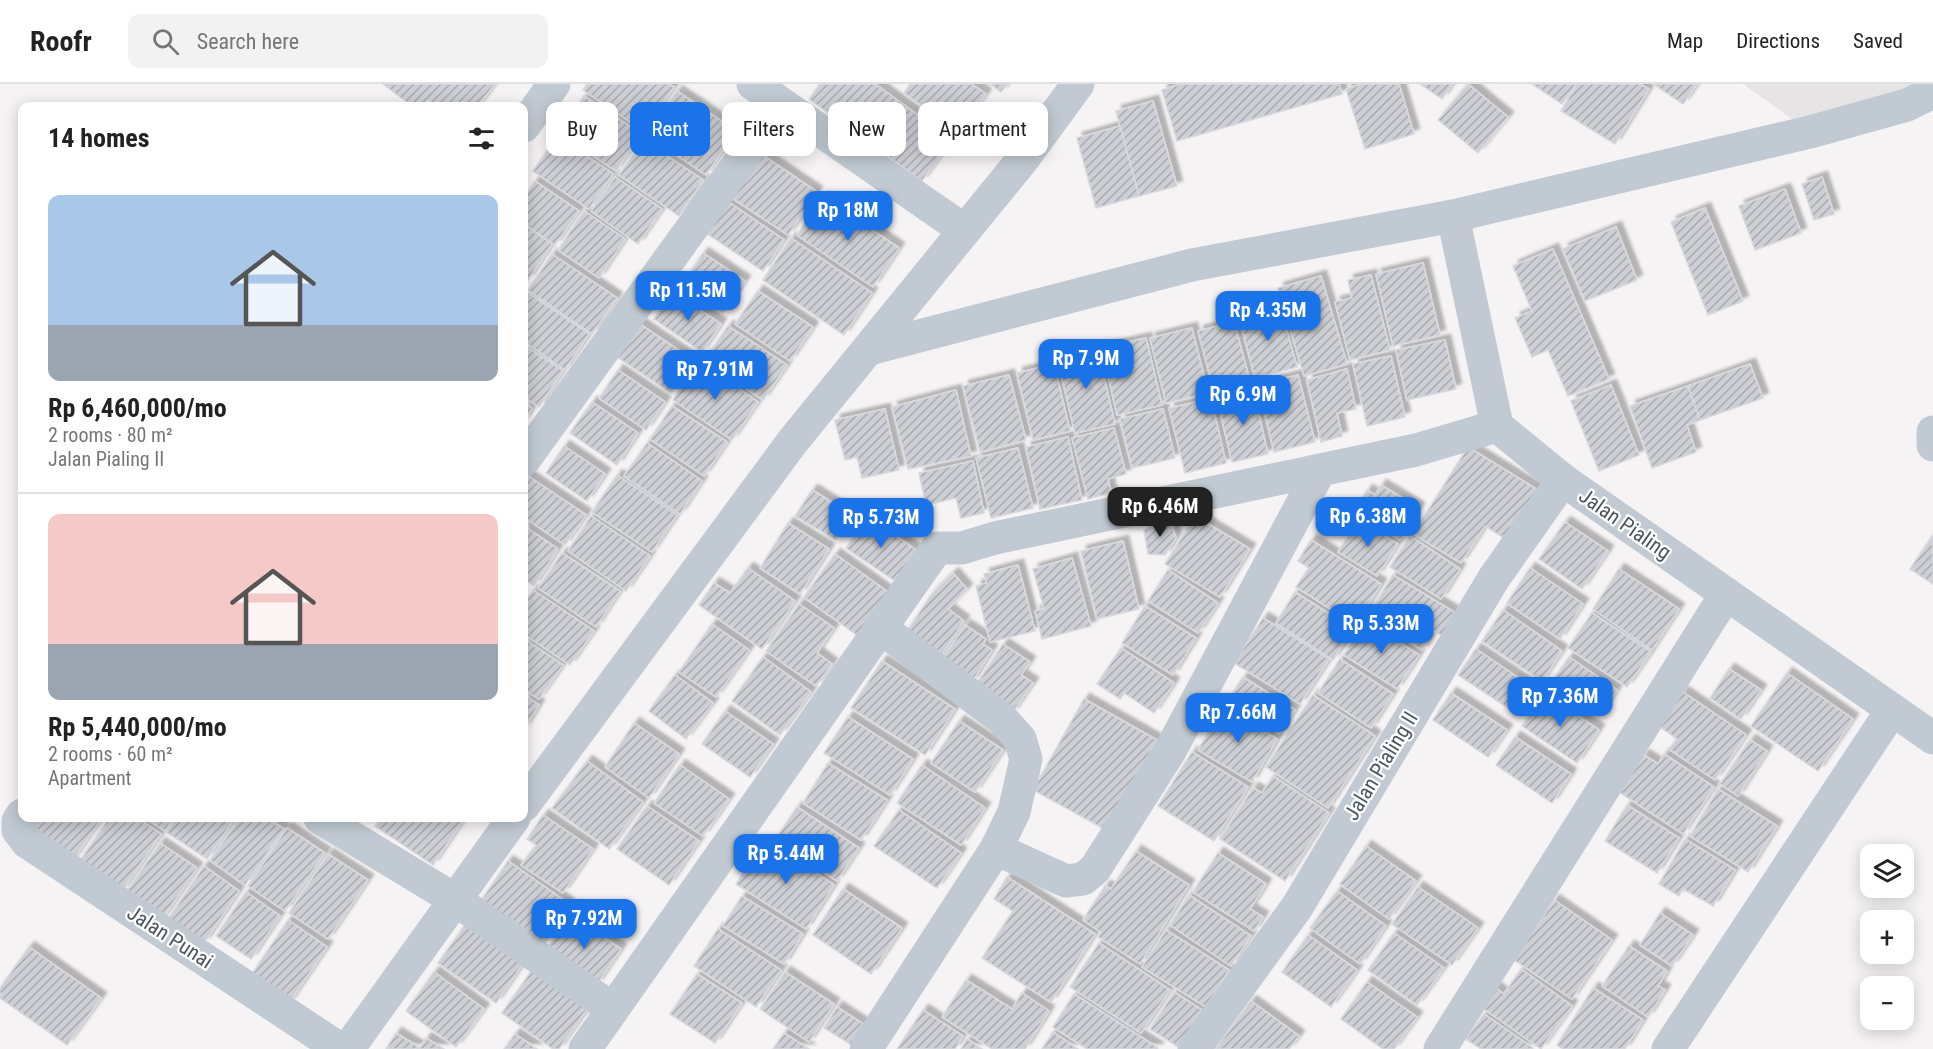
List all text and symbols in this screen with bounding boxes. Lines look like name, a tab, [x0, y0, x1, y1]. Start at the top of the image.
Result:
search box	[128, 14, 548, 68]
text: Roofr	[30, 25, 92, 58]
icon: search	[149, 25, 182, 58]
text: Search here	[197, 29, 299, 54]
text: Map	[1667, 29, 1703, 53]
text: Directions	[1736, 29, 1820, 53]
text: Saved	[1853, 29, 1903, 53]
chip: Buy	[546, 102, 618, 156]
chip: Rent	[630, 102, 710, 156]
chip: Filters	[722, 102, 816, 156]
chip: New	[828, 102, 906, 156]
chip: Apartment	[918, 102, 1048, 156]
icon: filters	[465, 122, 498, 155]
text: 14 homes	[48, 123, 150, 153]
pin: Rp 18M	[799, 191, 897, 242]
text: Rp 18M	[818, 198, 878, 222]
icon: home	[219, 234, 327, 342]
pin: Rp 11.5M	[626, 271, 750, 322]
text: Rp 11.5M	[650, 278, 726, 302]
pin: Rp 4.35M	[1206, 291, 1330, 342]
text: Rp 4.35M	[1230, 298, 1306, 322]
pin: Rp 7.9M	[1031, 339, 1141, 390]
text: Rp 7.9M	[1053, 346, 1119, 370]
pin: Rp 7.91M	[653, 350, 777, 401]
text: Rp 7.91M	[677, 357, 753, 381]
pin: Rp 6.9M	[1188, 375, 1298, 426]
text: Rp 6.9M	[1210, 382, 1276, 406]
text: Rp 6,460,000/mo	[48, 393, 227, 423]
text: 2 rooms · 80 m²	[48, 423, 173, 447]
text: Jalan Pialing II	[48, 447, 164, 471]
street label: Jalan Pialing	[1574, 484, 1676, 564]
pin: Rp 6.46M	[1098, 487, 1222, 538]
text: Rp 6.46M	[1122, 494, 1198, 518]
pin: Rp 6.38M	[1306, 497, 1430, 548]
pin: Rp 5.73M	[819, 498, 943, 549]
text: Rp 6.38M	[1330, 504, 1406, 528]
text: Rp 5.73M	[843, 505, 919, 529]
icon: home	[219, 553, 327, 661]
pin: Rp 5.33M	[1319, 604, 1443, 655]
text: Rp 5.33M	[1343, 611, 1419, 635]
pin: Rp 7.36M	[1498, 677, 1622, 728]
text: Rp 7.36M	[1522, 684, 1598, 708]
pin: Rp 7.66M	[1176, 693, 1300, 744]
text: Rp 7.66M	[1200, 700, 1276, 724]
street label: Jalan Pialing II	[1339, 707, 1423, 825]
text: Rp 5,440,000/mo	[48, 712, 227, 742]
text: 2 rooms · 60 m²	[48, 742, 173, 766]
text: Apartment	[48, 766, 132, 790]
pin: Rp 5.44M	[724, 834, 848, 885]
text: Rp 5.44M	[748, 841, 824, 865]
map controls	[1860, 844, 1914, 1030]
button: layers	[1860, 844, 1914, 898]
pin: Rp 7.92M	[522, 899, 646, 950]
street label: Jalan Punai	[123, 901, 217, 973]
text: Rp 7.92M	[546, 906, 622, 930]
button: +	[1860, 910, 1914, 964]
button: −	[1860, 976, 1914, 1030]

